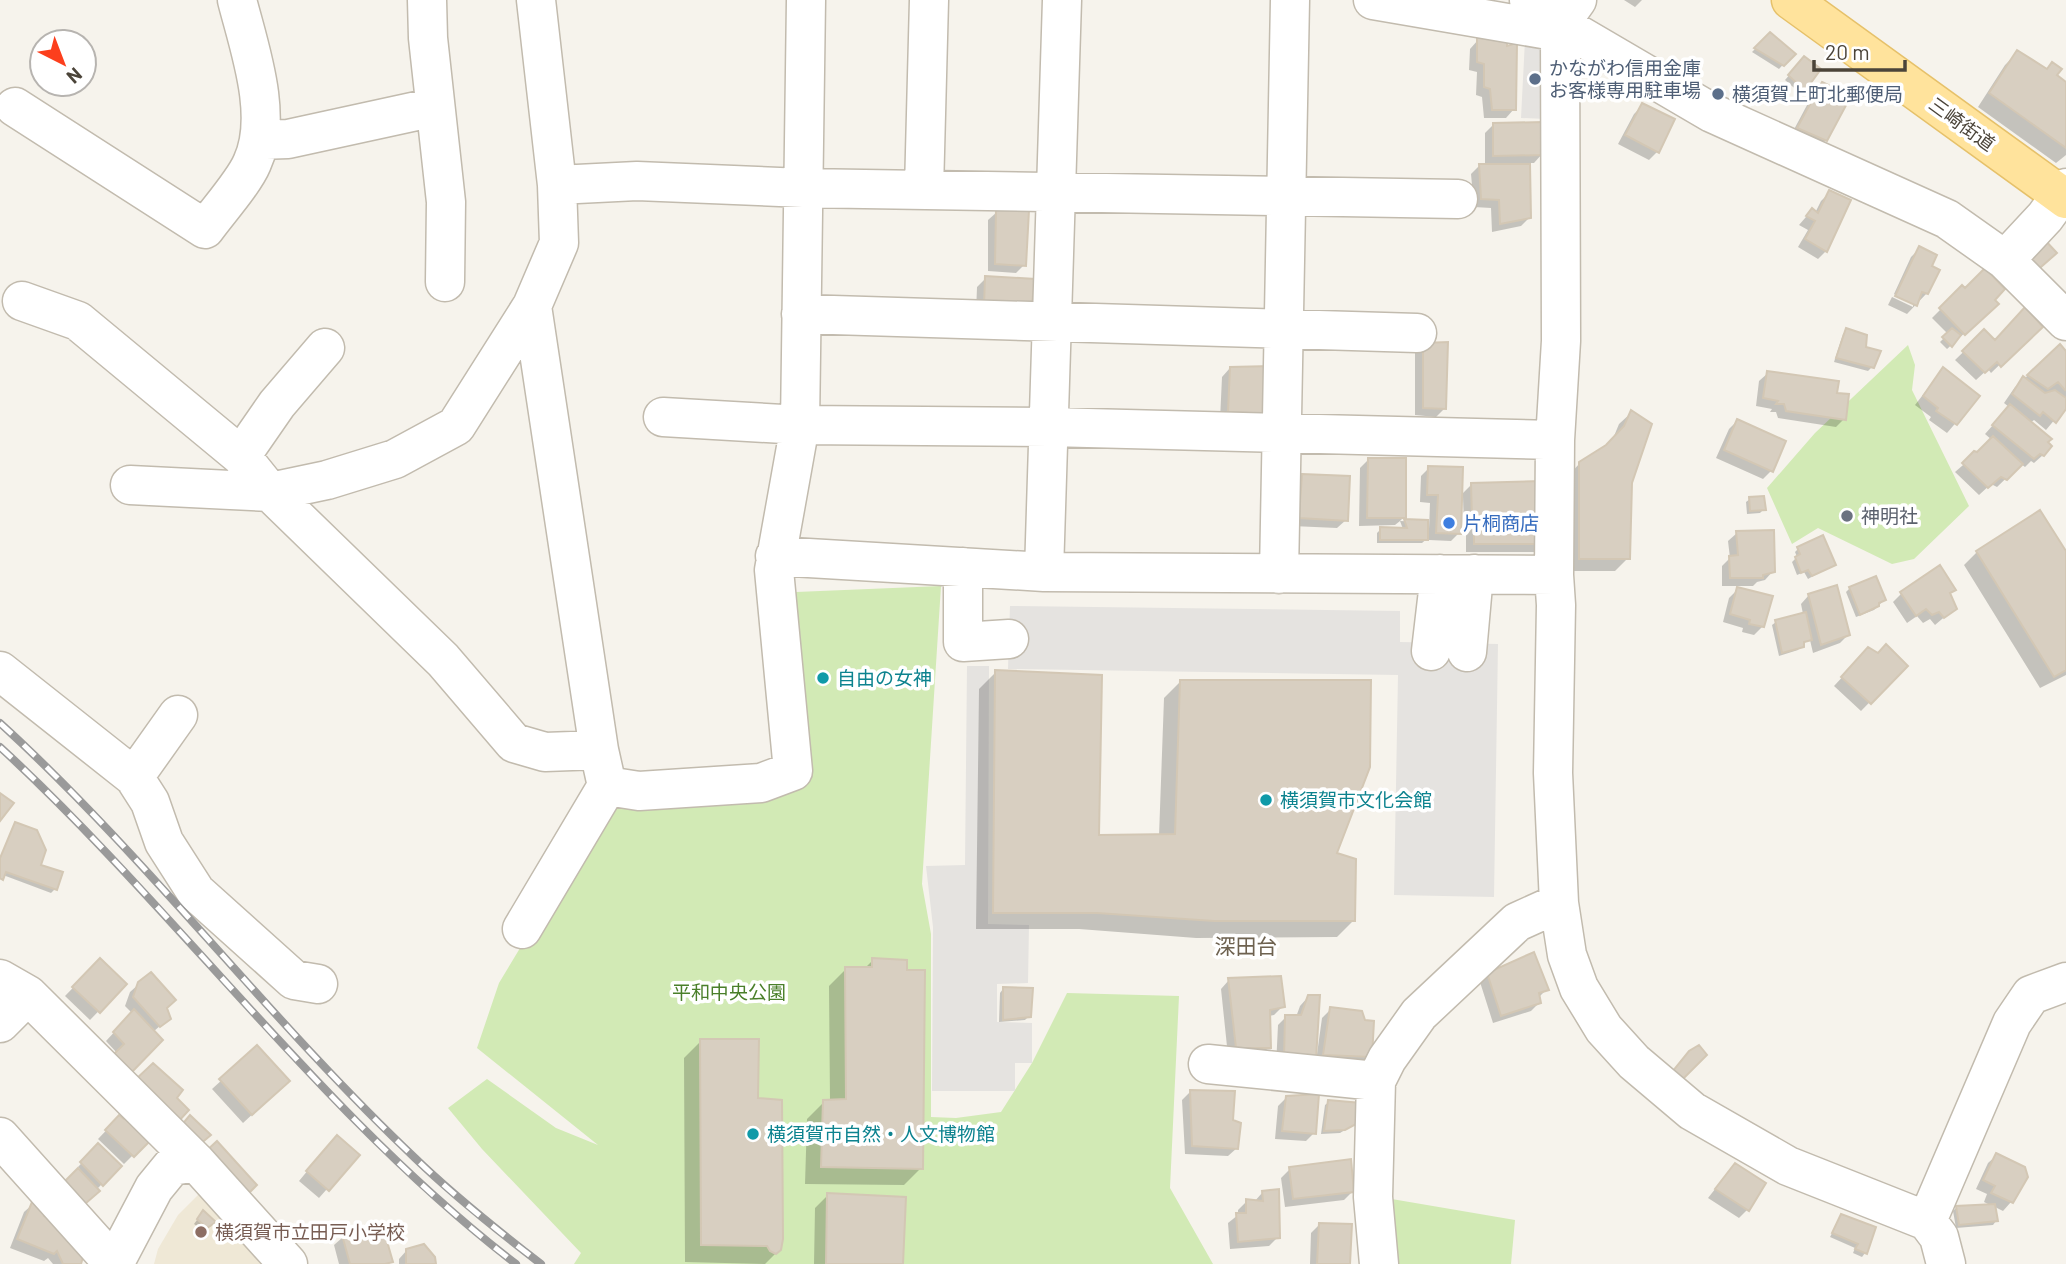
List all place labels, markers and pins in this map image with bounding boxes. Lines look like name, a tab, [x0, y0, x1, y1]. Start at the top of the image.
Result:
place label: かながわ信用金庫 お客様専用駐車場	[1549, 56, 1701, 101]
marker: かながわ信用金庫 お客様専用駐車場	[1527, 71, 1543, 87]
place label: 横須賀上町北郵便局	[1732, 82, 1903, 105]
marker: 横須賀上町北郵便局	[1710, 86, 1726, 102]
place label: 神明社	[1861, 504, 1918, 527]
marker: 神明社	[1839, 508, 1855, 524]
place label: 片桐商店	[1463, 511, 1539, 534]
marker: 片桐商店	[1441, 515, 1457, 531]
place label: 自由の女神	[837, 666, 932, 689]
marker: 自由の女神	[815, 670, 831, 686]
place label: 横須賀市文化会館	[1280, 788, 1432, 811]
marker: 横須賀市文化会館	[1258, 792, 1274, 808]
place label: 横須賀市自然・人文博物館	[767, 1122, 995, 1145]
marker: 横須賀市自然・人文博物館	[745, 1126, 761, 1142]
place label: 横須賀市立田戸小学校	[215, 1220, 405, 1243]
marker: 横須賀市立田戸小学校	[193, 1224, 209, 1240]

